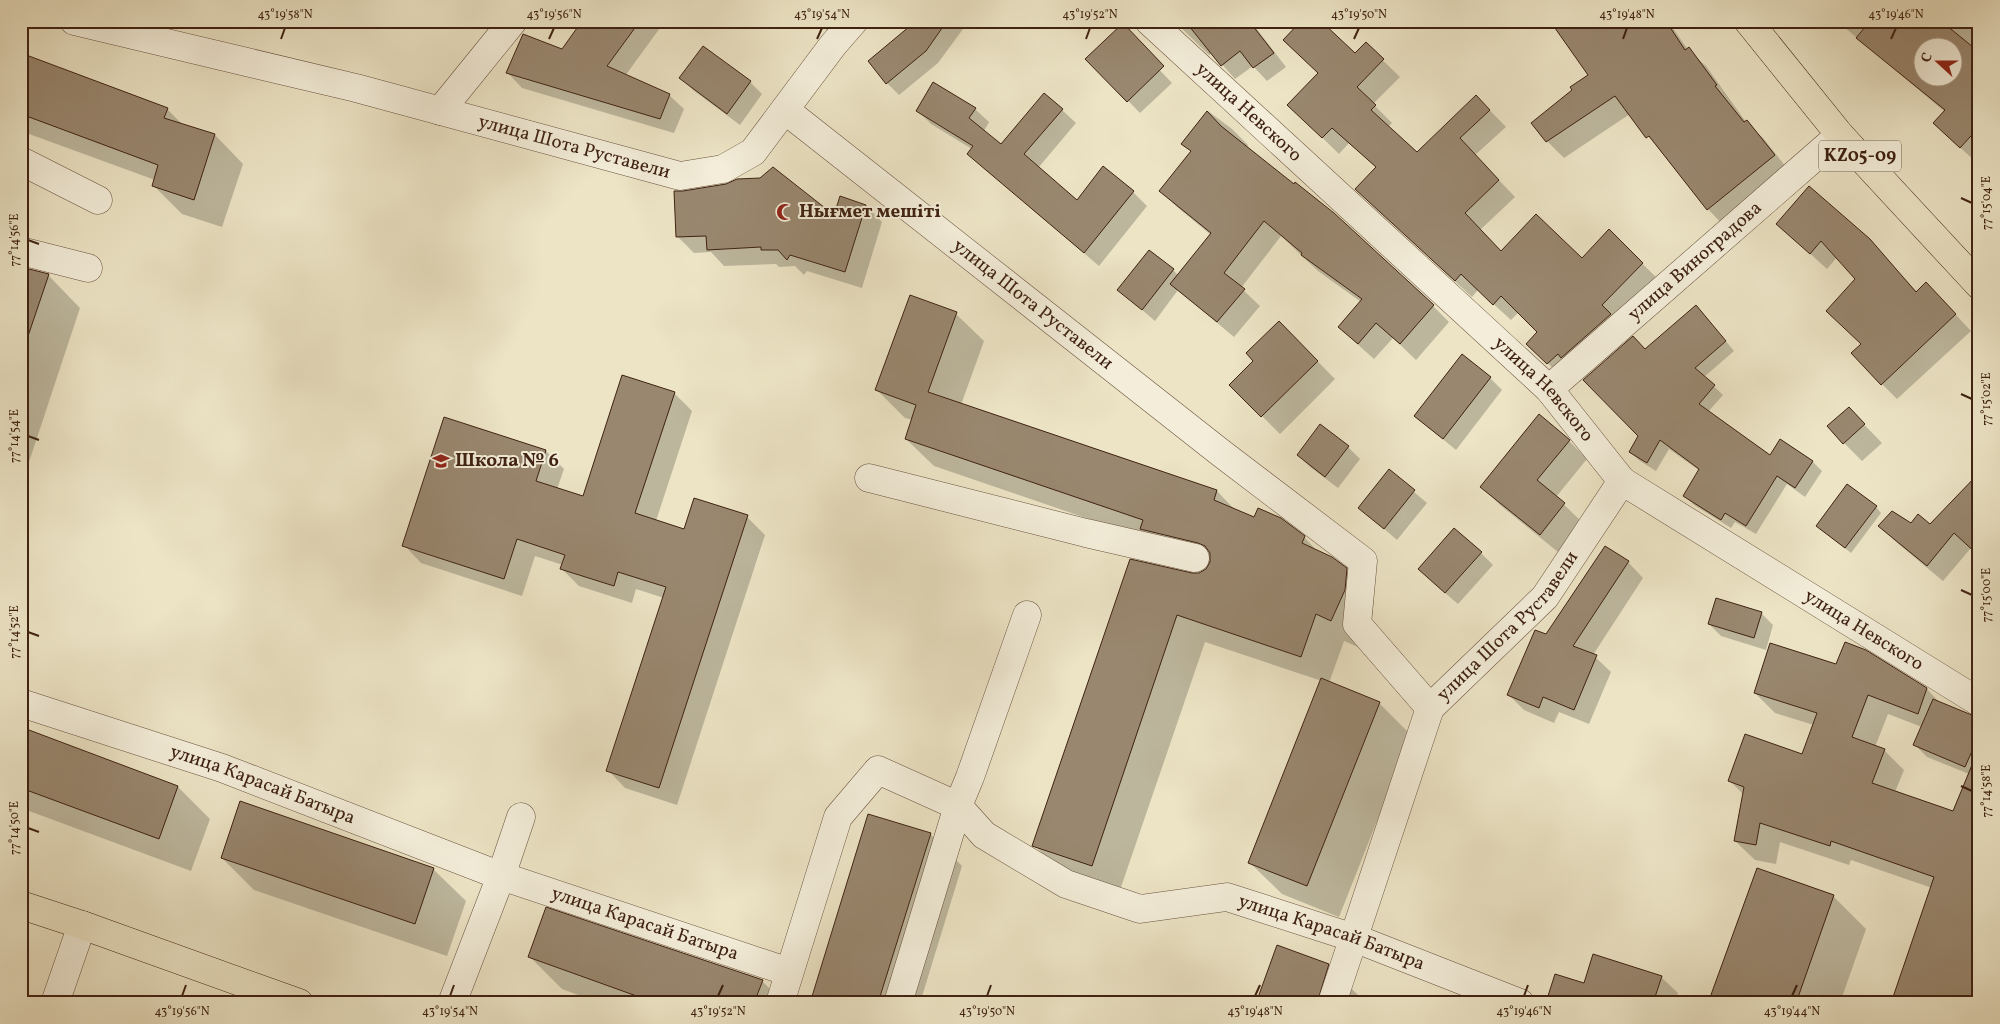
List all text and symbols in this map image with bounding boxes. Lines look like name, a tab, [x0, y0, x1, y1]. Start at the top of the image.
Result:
text: 43°19'58"N	[257, 7, 313, 23]
text: 43°19'56"N	[526, 7, 582, 23]
text: 43°19'54"N	[794, 7, 850, 23]
text: 43°19'52"N	[1062, 7, 1118, 23]
text: 43°19'50"N	[1331, 7, 1387, 23]
text: 43°19'48"N	[1599, 7, 1655, 23]
text: 43°19'46"N	[1868, 7, 1924, 23]
north arrow	[1912, 38, 1962, 88]
text: С	[1917, 50, 1938, 65]
street label: улица Невского	[1189, 57, 1307, 168]
street label: улица Шота Руставели	[475, 109, 673, 186]
road number: KZ05-09	[1819, 140, 1901, 172]
text: 77°15'04"E	[1979, 176, 1995, 230]
street label: улица Виноградова	[1622, 196, 1768, 327]
place label: Нығмет мешіті	[799, 199, 941, 225]
mosque icon: Нығмет мешіті	[775, 202, 795, 222]
text: 77°14'56"E	[7, 213, 23, 267]
street label: улица Шота Руставели	[947, 233, 1118, 376]
street label: улица Невского	[1487, 331, 1599, 448]
text: 77°15'02"E	[1979, 372, 1995, 426]
text: 77°14'54"E	[7, 409, 23, 463]
place label: Школа № 6	[455, 448, 559, 474]
school or university icon: Школа № 6	[431, 451, 451, 471]
street label: улица Шота Руставели	[1431, 546, 1585, 707]
text: 77°15'00"E	[1979, 568, 1995, 622]
street label: улица Невского	[1799, 584, 1928, 677]
text: 77°14'52"E	[7, 605, 23, 659]
street label: улица Карасай Батыра	[166, 739, 359, 831]
text: 77°14'58"E	[1979, 764, 1995, 818]
text: 77°14'50"E	[7, 801, 23, 855]
street label: улица Карасай Батыра	[548, 881, 742, 967]
street label: улица Карасай Батыра	[1235, 888, 1428, 977]
text: 43°19'56"N	[154, 1004, 210, 1020]
text: 43°19'54"N	[422, 1004, 478, 1020]
text: 43°19'52"N	[690, 1004, 746, 1020]
text: 43°19'50"N	[959, 1004, 1015, 1020]
text: 43°19'48"N	[1227, 1004, 1283, 1020]
text: 43°19'46"N	[1496, 1004, 1552, 1020]
text: 43°19'44"N	[1764, 1004, 1820, 1020]

